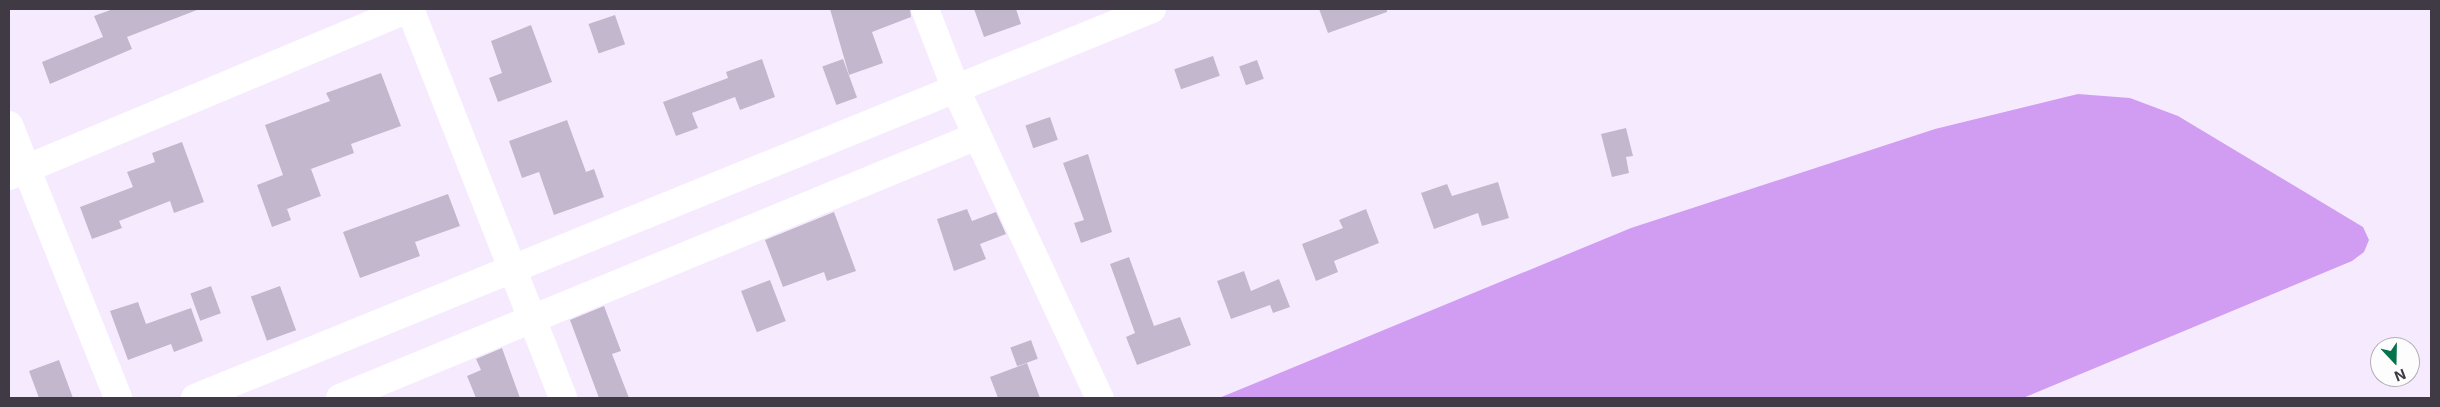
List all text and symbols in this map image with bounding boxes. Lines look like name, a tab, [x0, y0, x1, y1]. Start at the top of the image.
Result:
north arrow	[2370, 337, 2420, 387]
text: N	[2392, 366, 2408, 385]

